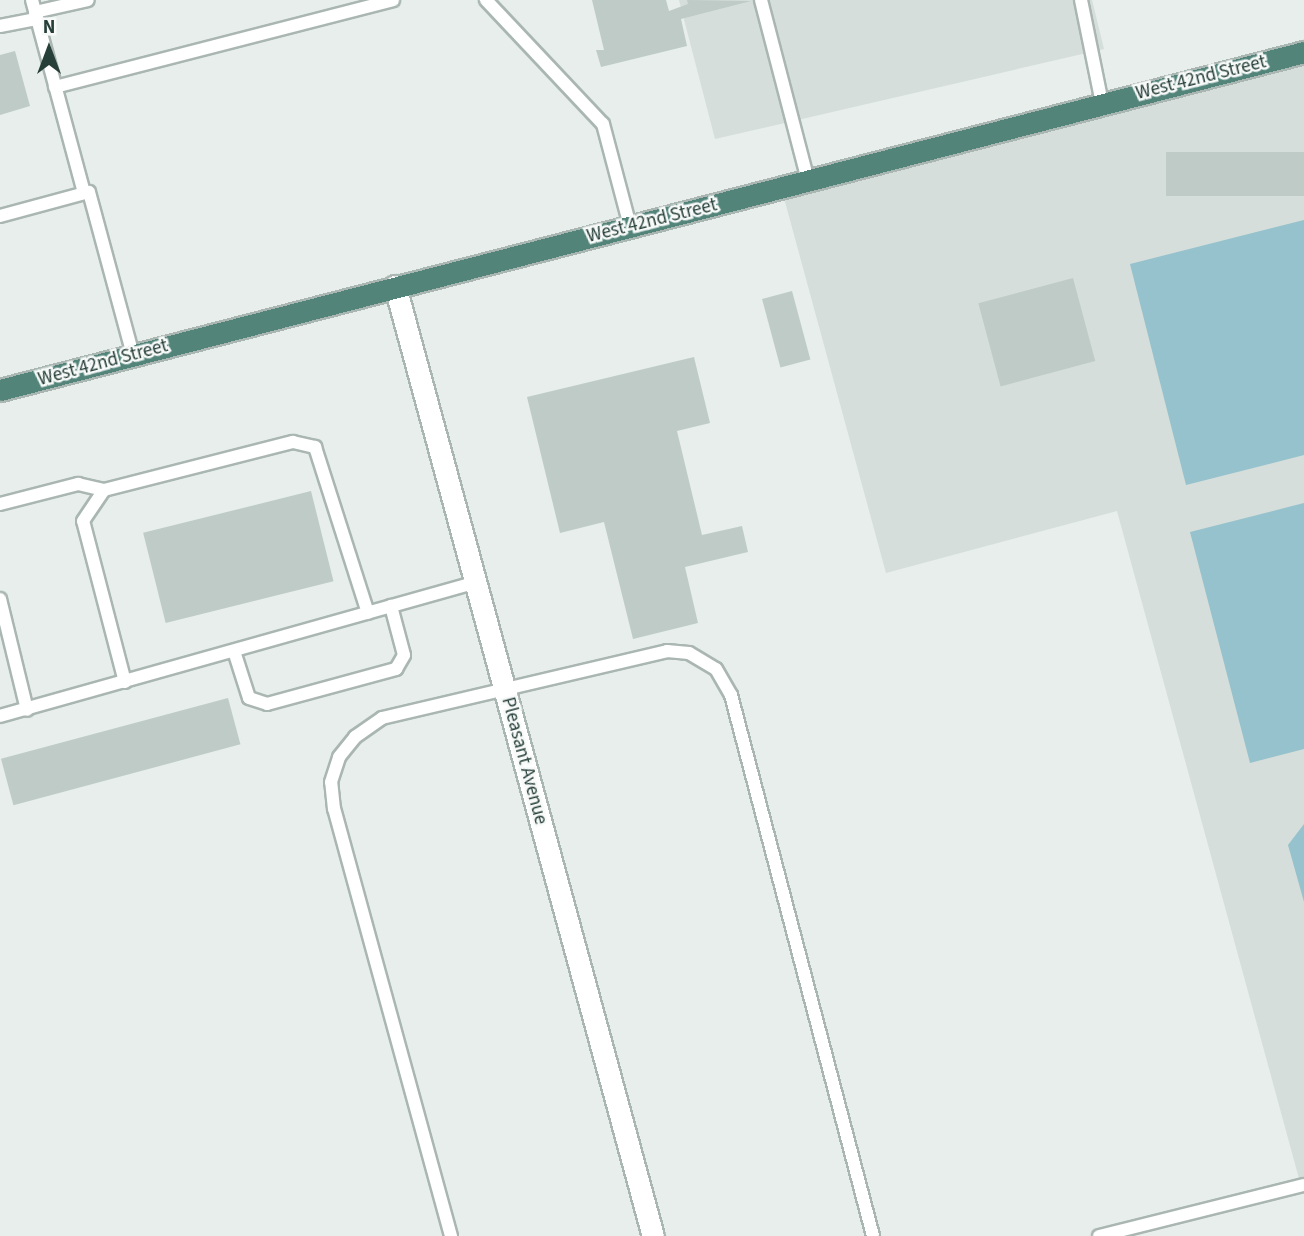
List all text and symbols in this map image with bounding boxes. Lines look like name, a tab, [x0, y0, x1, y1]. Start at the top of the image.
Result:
north arrow	[14, 14, 84, 84]
text: N	[43, 14, 55, 41]
street label: West 42nd Street	[1134, 51, 1268, 105]
street label: West 42nd Street	[585, 194, 719, 248]
street label: West 42nd Street	[36, 335, 170, 391]
street label: Pleasant Avenue	[496, 695, 552, 827]

